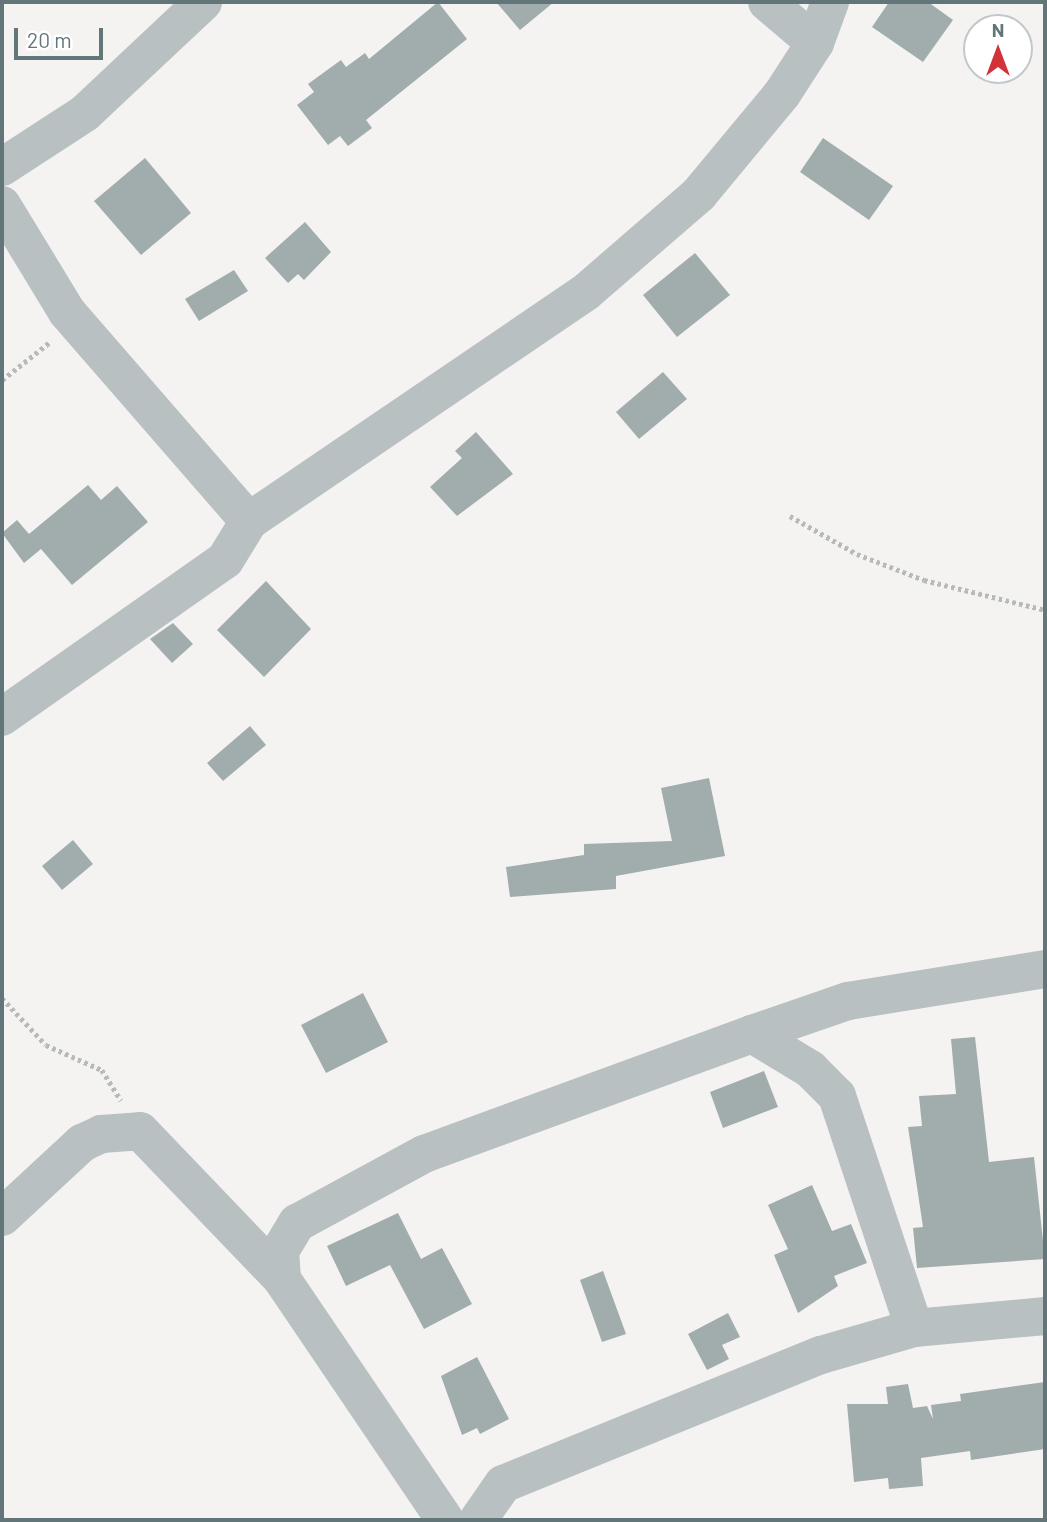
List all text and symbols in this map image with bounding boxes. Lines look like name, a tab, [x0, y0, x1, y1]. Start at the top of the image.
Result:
scale bar	[18, 14, 107, 58]
north arrow	[963, 14, 1033, 84]
text: N	[992, 18, 1004, 41]
text: 20 m	[27, 27, 72, 52]

